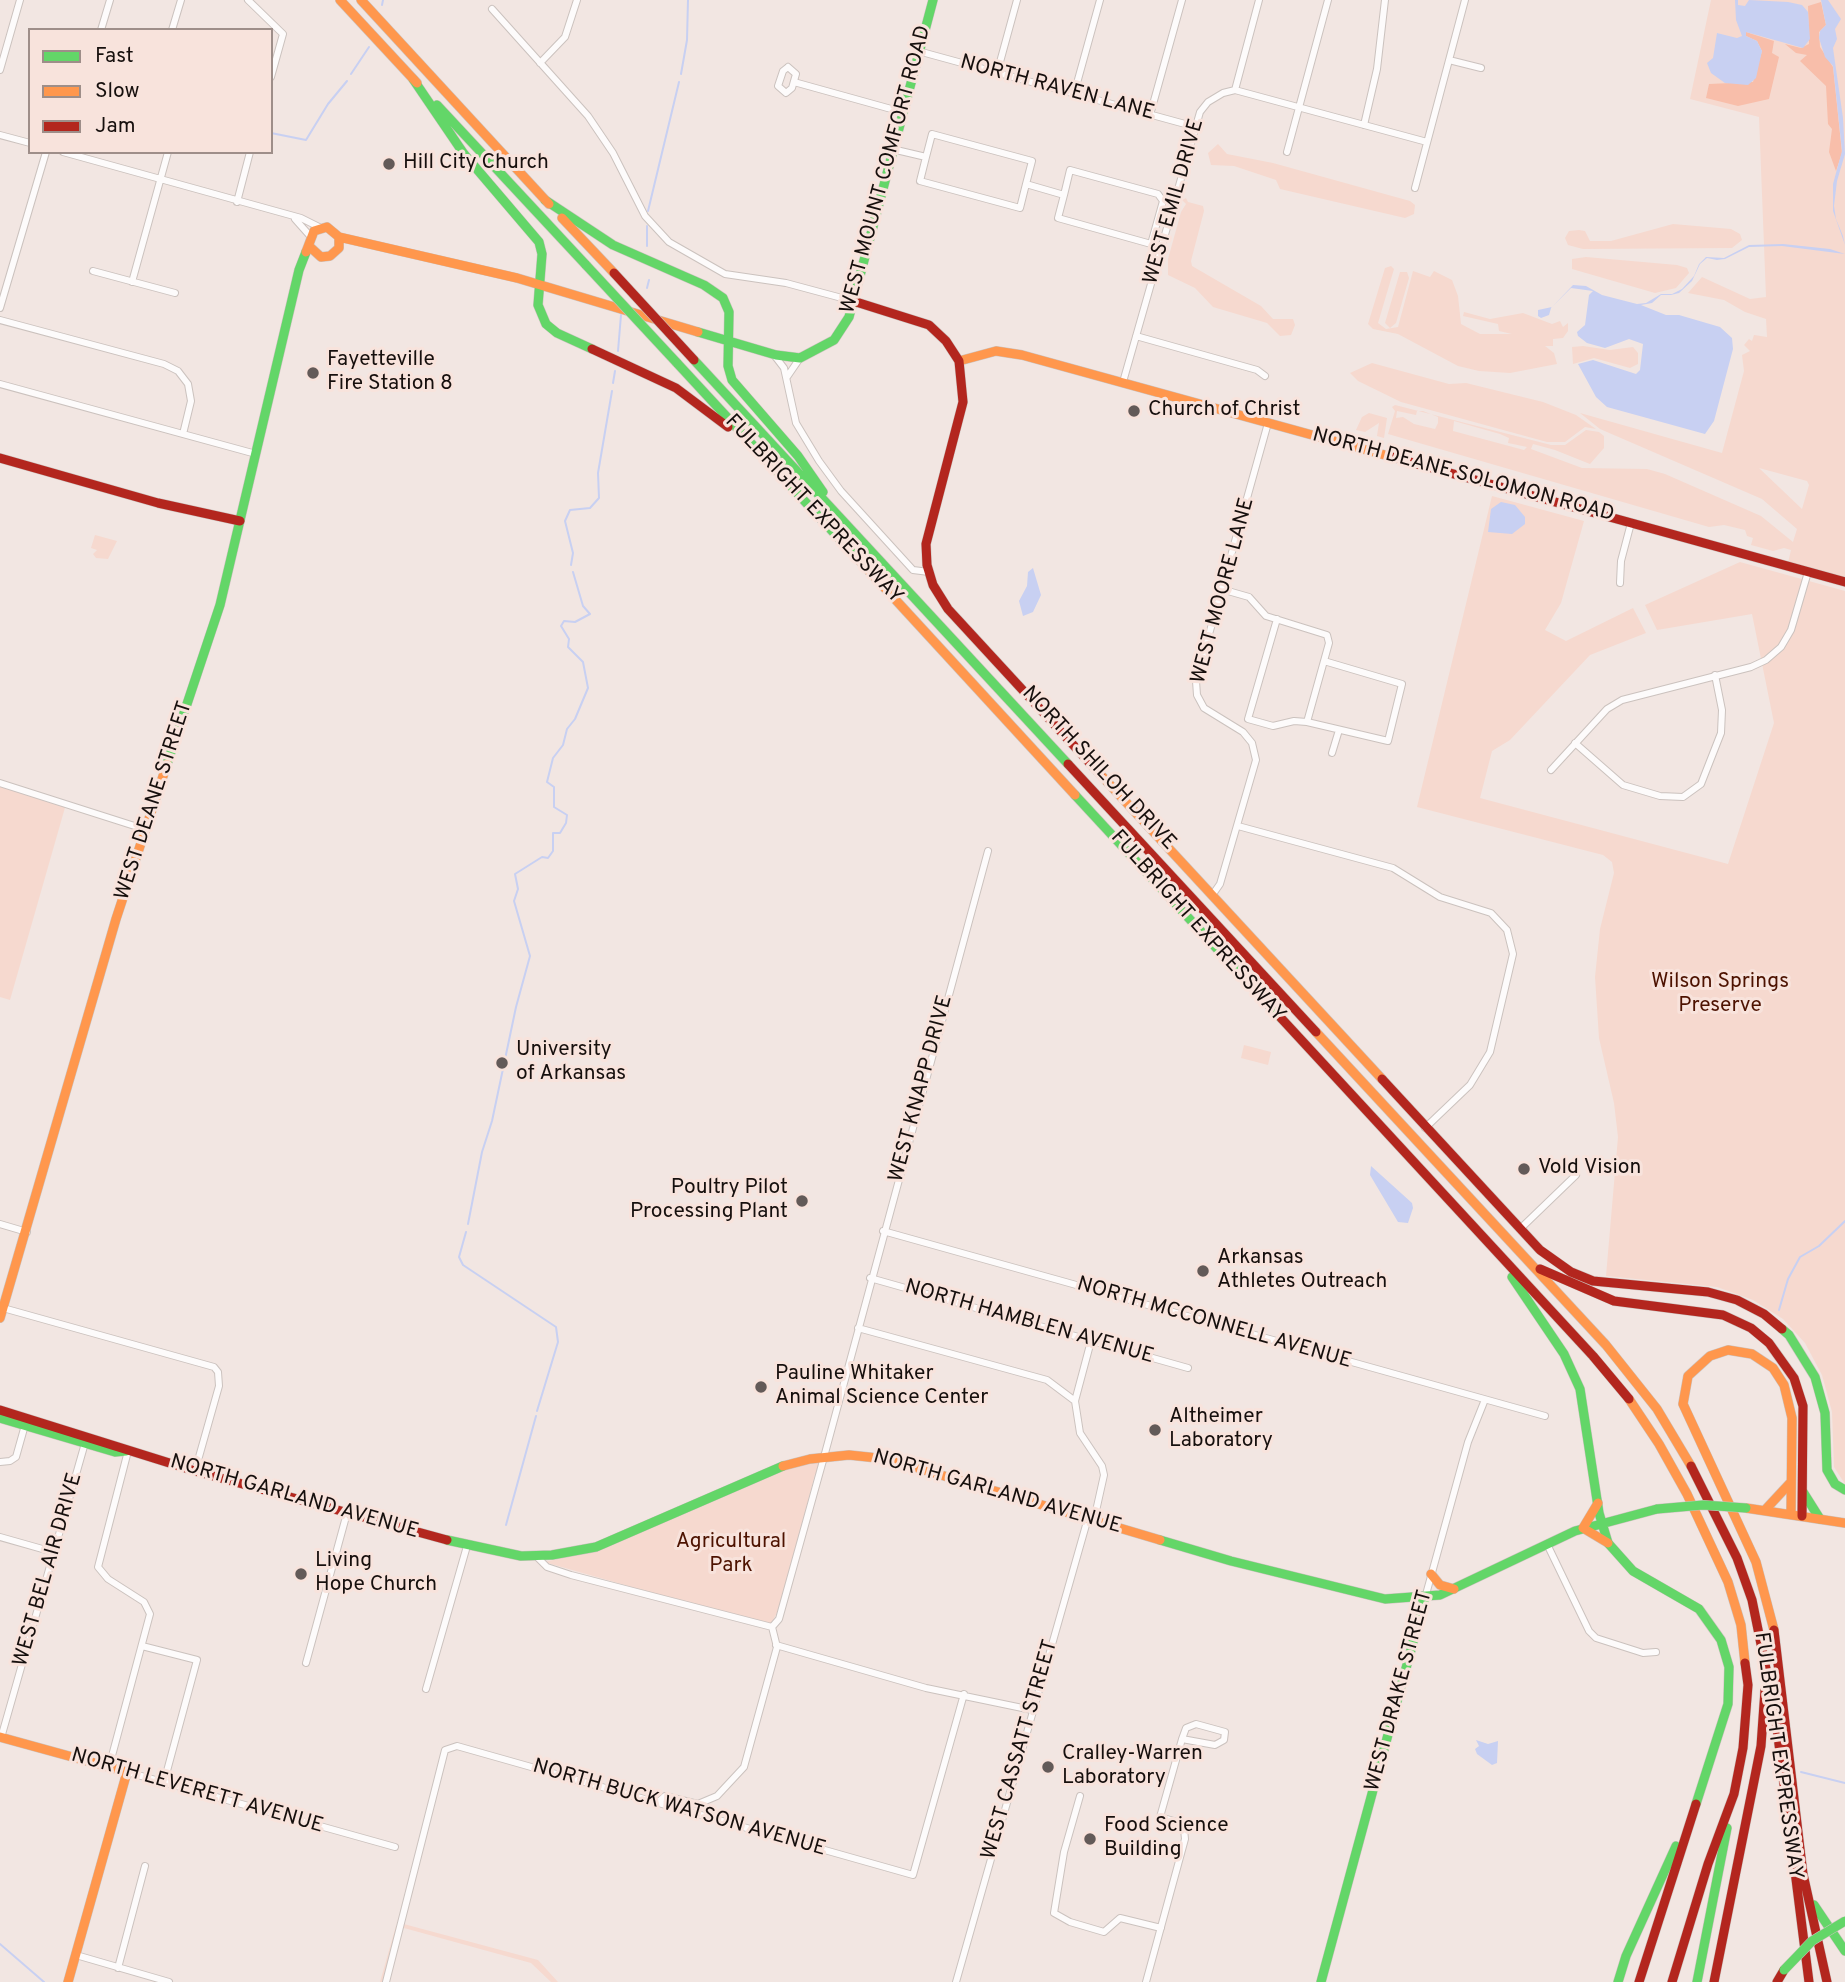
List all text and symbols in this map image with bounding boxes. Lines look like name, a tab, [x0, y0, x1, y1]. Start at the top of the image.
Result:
street label: WEST MOUNT COMFORT ROAD	[836, 23, 938, 317]
legend	[28, 28, 273, 154]
text: Fast	[95, 43, 134, 70]
street label: NORTH RAVEN LANE	[957, 51, 1157, 127]
text: Slow	[95, 78, 140, 105]
text: Jam	[95, 113, 136, 140]
street label: WEST EMIL DRIVE	[1139, 116, 1211, 288]
place label: Hill City Church	[403, 151, 549, 177]
marker: Hill City Church	[381, 156, 397, 172]
place label: Fayetteville Fire Station 8	[327, 348, 453, 398]
marker: Fayetteville Fire Station 8	[305, 365, 321, 381]
place label: Church of Christ	[1148, 398, 1300, 424]
marker: Church of Christ	[1126, 403, 1142, 419]
street label: FULBRIGHT EXPRESSWAY	[719, 410, 907, 610]
street label: NORTH DEANE SOLOMON ROAD	[1309, 424, 1617, 528]
street label: WEST MOORE LANE	[1187, 495, 1261, 687]
street label: NORTH SHILOH DRIVE	[1015, 682, 1181, 856]
street label: WEST DEANE STREET	[111, 698, 199, 904]
street label: FULBRIGHT EXPRESSWAY	[1104, 826, 1290, 1028]
park label: Wilson Springs Preserve	[1651, 970, 1789, 1020]
street label: WEST KNAPP DRIVE	[885, 993, 959, 1185]
place label: University of Arkansas	[516, 1038, 626, 1088]
marker: University of Arkansas	[494, 1055, 510, 1071]
place label: Vold Vision	[1538, 1156, 1641, 1182]
marker: Vold Vision	[1516, 1161, 1532, 1177]
place label: Poultry Pilot Processing Plant	[630, 1176, 788, 1226]
marker: Poultry Pilot Processing Plant	[794, 1193, 810, 1209]
place label: Arkansas Athletes Outreach	[1217, 1246, 1387, 1296]
marker: Arkansas Athletes Outreach	[1195, 1263, 1211, 1279]
street label: NORTH MCCONNELL AVENUE	[1074, 1273, 1354, 1375]
street label: NORTH HAMBLEN AVENUE	[902, 1275, 1156, 1371]
place label: Pauline Whitaker Animal Science Center	[775, 1362, 988, 1412]
marker: Pauline Whitaker Animal Science Center	[753, 1379, 769, 1395]
place label: Altheimer Laboratory	[1169, 1405, 1273, 1455]
marker: Altheimer Laboratory	[1147, 1422, 1163, 1438]
street label: NORTH GARLAND AVENUE	[870, 1445, 1124, 1541]
street label: NORTH GARLAND AVENUE	[167, 1450, 421, 1546]
street label: WEST BEL AIR DRIVE	[9, 1470, 89, 1670]
park label: Agricultural Park	[676, 1530, 786, 1580]
place label: Living Hope Church	[315, 1549, 437, 1599]
marker: Living Hope Church	[293, 1566, 309, 1582]
street label: WEST DRAKE STREET	[1361, 1588, 1439, 1794]
street label: FULBRIGHT EXPRESSWAY	[1747, 1631, 1807, 1881]
street label: WEST CASSATT STREET	[978, 1637, 1064, 1863]
place label: Cralley-Warren Laboratory	[1062, 1742, 1203, 1792]
street label: NORTH LEVERETT AVENUE	[68, 1744, 326, 1840]
street label: NORTH BUCK WATSON AVENUE	[530, 1755, 828, 1863]
marker: Cralley-Warren Laboratory	[1040, 1759, 1056, 1775]
place label: Food Science Building	[1104, 1814, 1229, 1864]
marker: Food Science Building	[1082, 1831, 1098, 1847]

